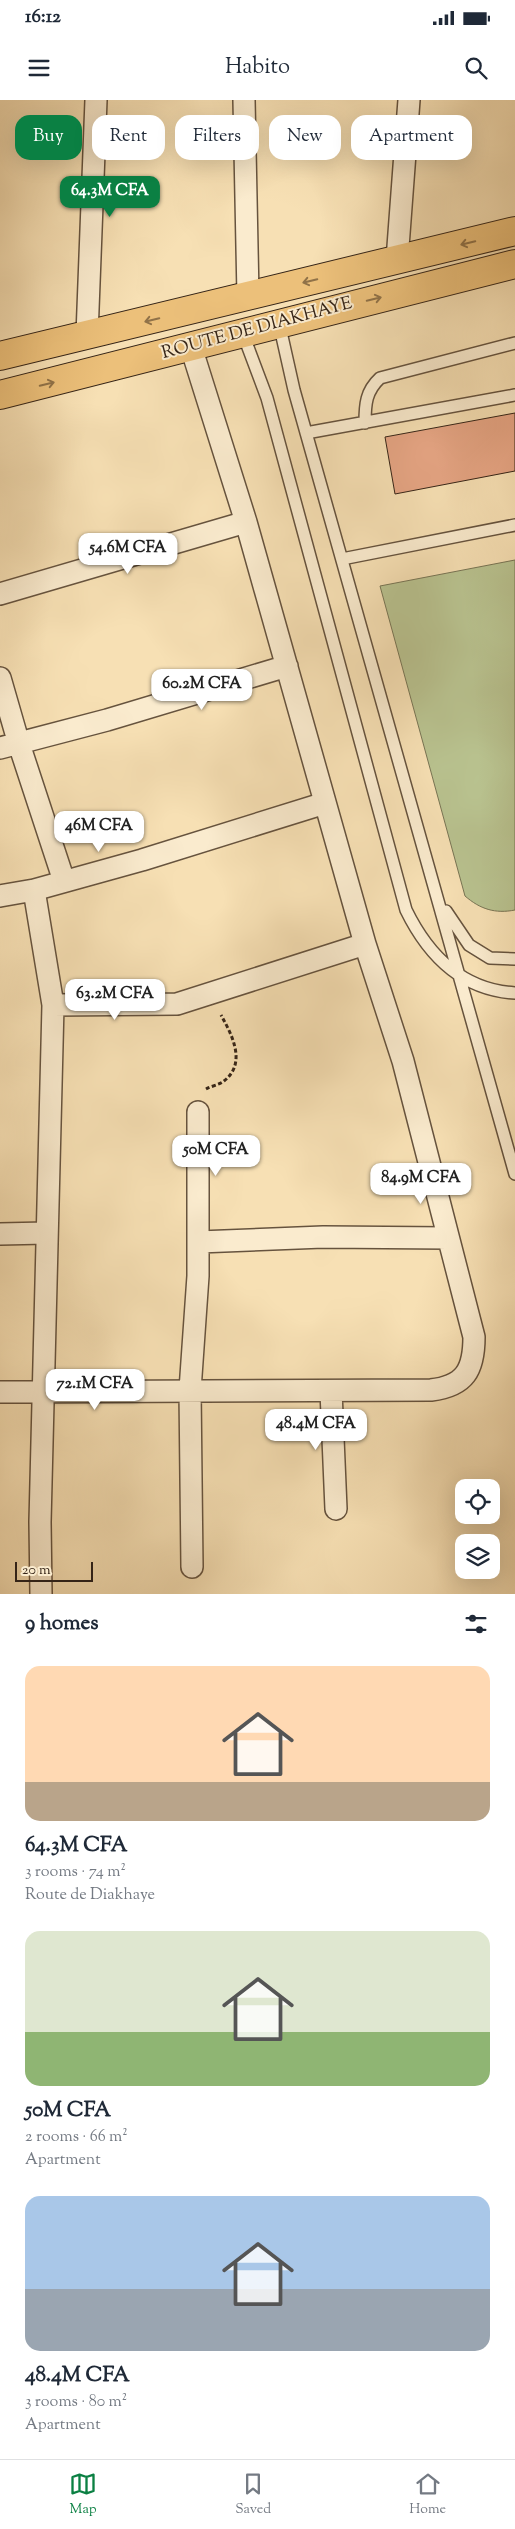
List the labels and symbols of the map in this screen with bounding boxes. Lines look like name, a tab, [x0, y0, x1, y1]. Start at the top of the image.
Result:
pin: 64.3M CFA	[53, 176, 167, 218]
one-way arrow	[460, 239, 476, 248]
one-way arrow	[302, 277, 318, 286]
street label: ROUTE DE DIAKHAYE	[159, 291, 355, 367]
one-way arrow	[365, 294, 381, 303]
one-way arrow	[144, 315, 160, 325]
one-way arrow	[39, 378, 55, 388]
pin: 54.6M CFA	[71, 532, 185, 575]
pin: 60.2M CFA	[145, 668, 259, 711]
pin: 46M CFA	[53, 810, 145, 853]
pin: 63.2M CFA	[58, 978, 172, 1021]
pin: 50M CFA	[170, 1134, 262, 1177]
pin: 84.9M CFA	[364, 1162, 478, 1205]
pin: 72.1M CFA	[38, 1368, 152, 1411]
pin: 48.4M CFA	[259, 1408, 373, 1451]
scale bar	[15, 1559, 92, 1582]

